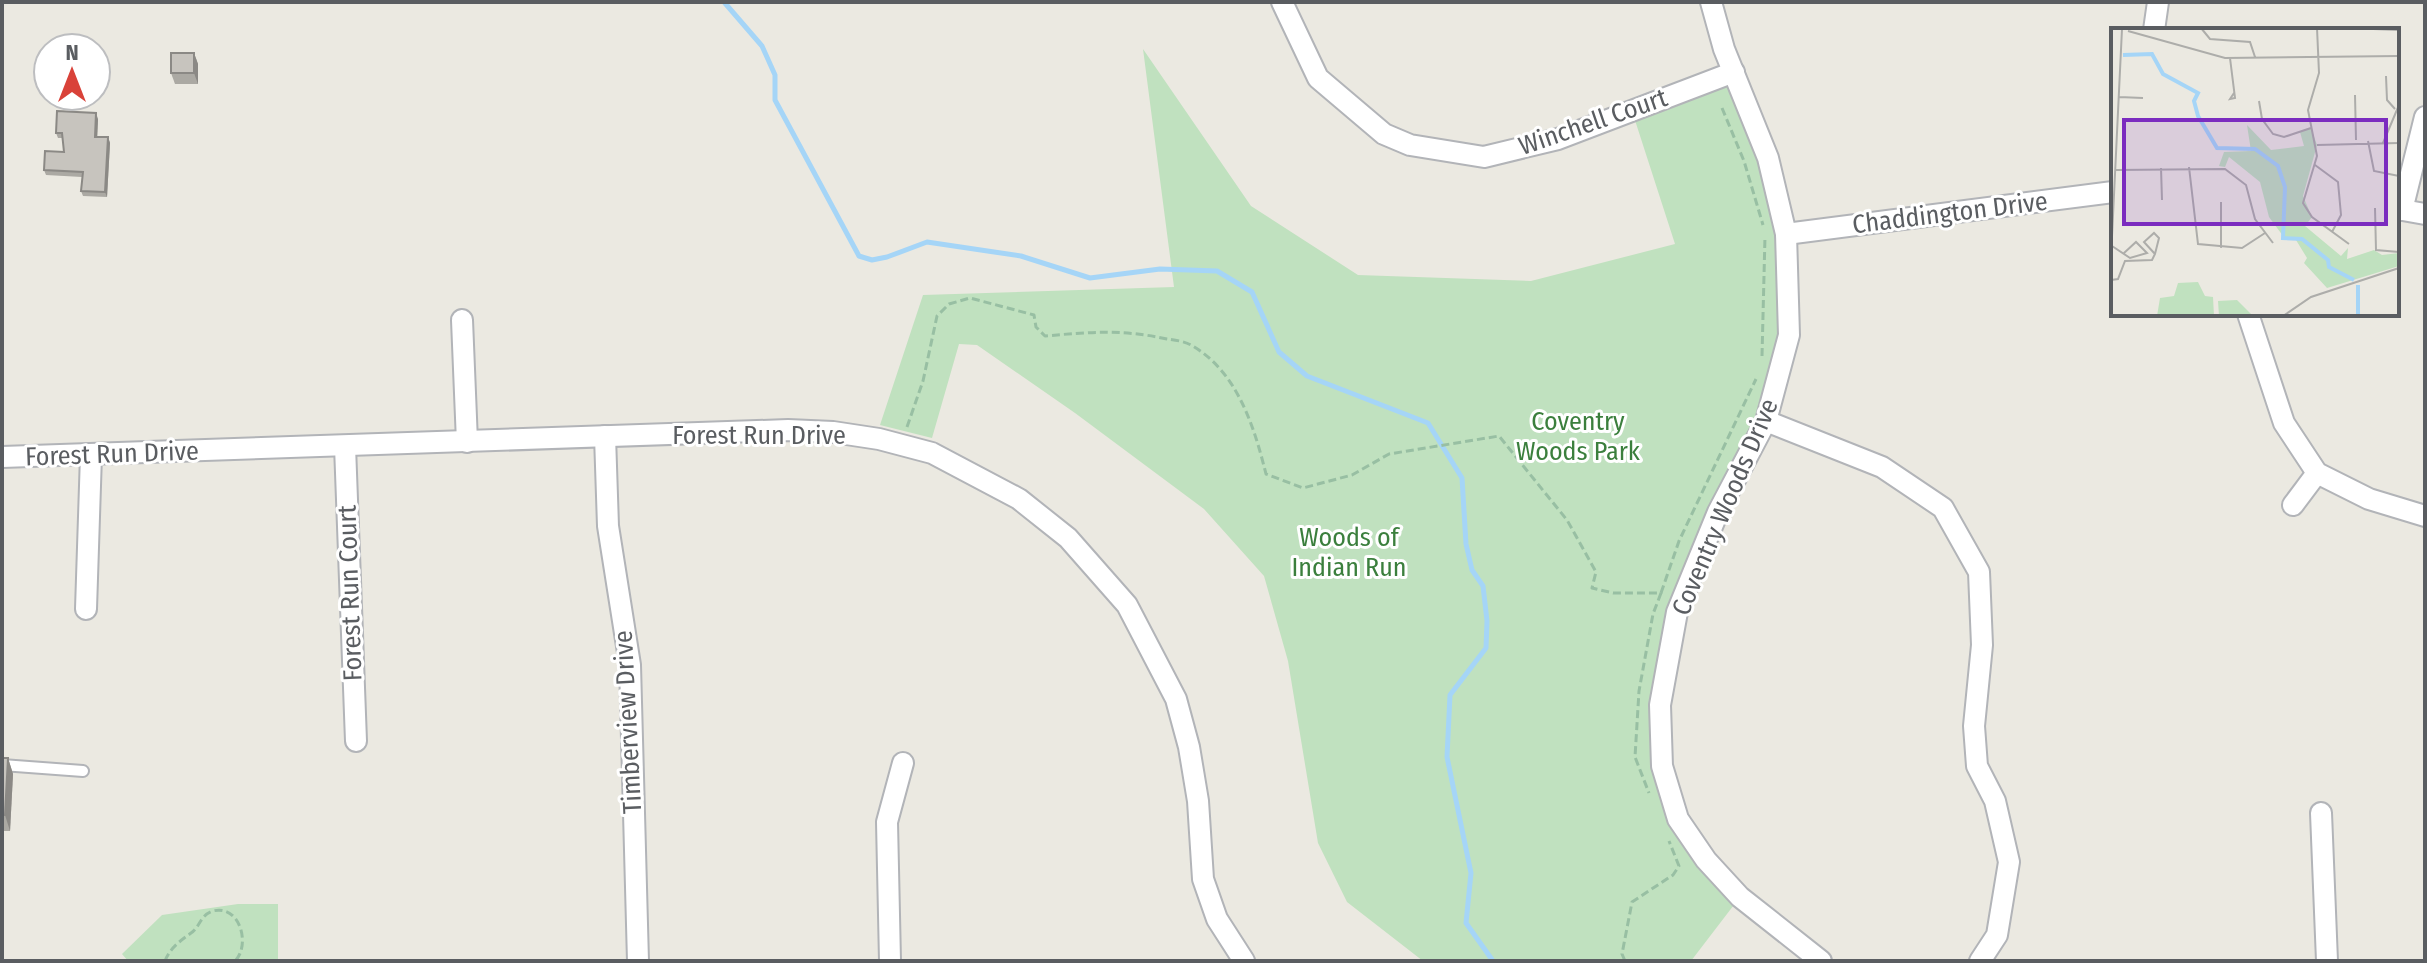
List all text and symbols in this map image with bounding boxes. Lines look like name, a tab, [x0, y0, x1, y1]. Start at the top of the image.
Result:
inset map	[2111, 28, 2399, 316]
north arrow	[32, 32, 112, 112]
text: N	[65, 39, 79, 66]
street label: Winchell Court	[1515, 82, 1672, 162]
street label: Chaddington Drive	[1851, 186, 2049, 240]
street label: Coventry Woods Drive	[1665, 394, 1785, 620]
park label: Coventry Woods Park	[1516, 406, 1641, 467]
street label: Forest Run Drive	[672, 420, 846, 451]
street label: Forest Run Drive	[25, 435, 199, 473]
street label: Forest Run Court	[331, 504, 369, 682]
park label: Woods of Indian Run	[1291, 522, 1407, 583]
street label: Timberview Drive	[608, 630, 648, 814]

